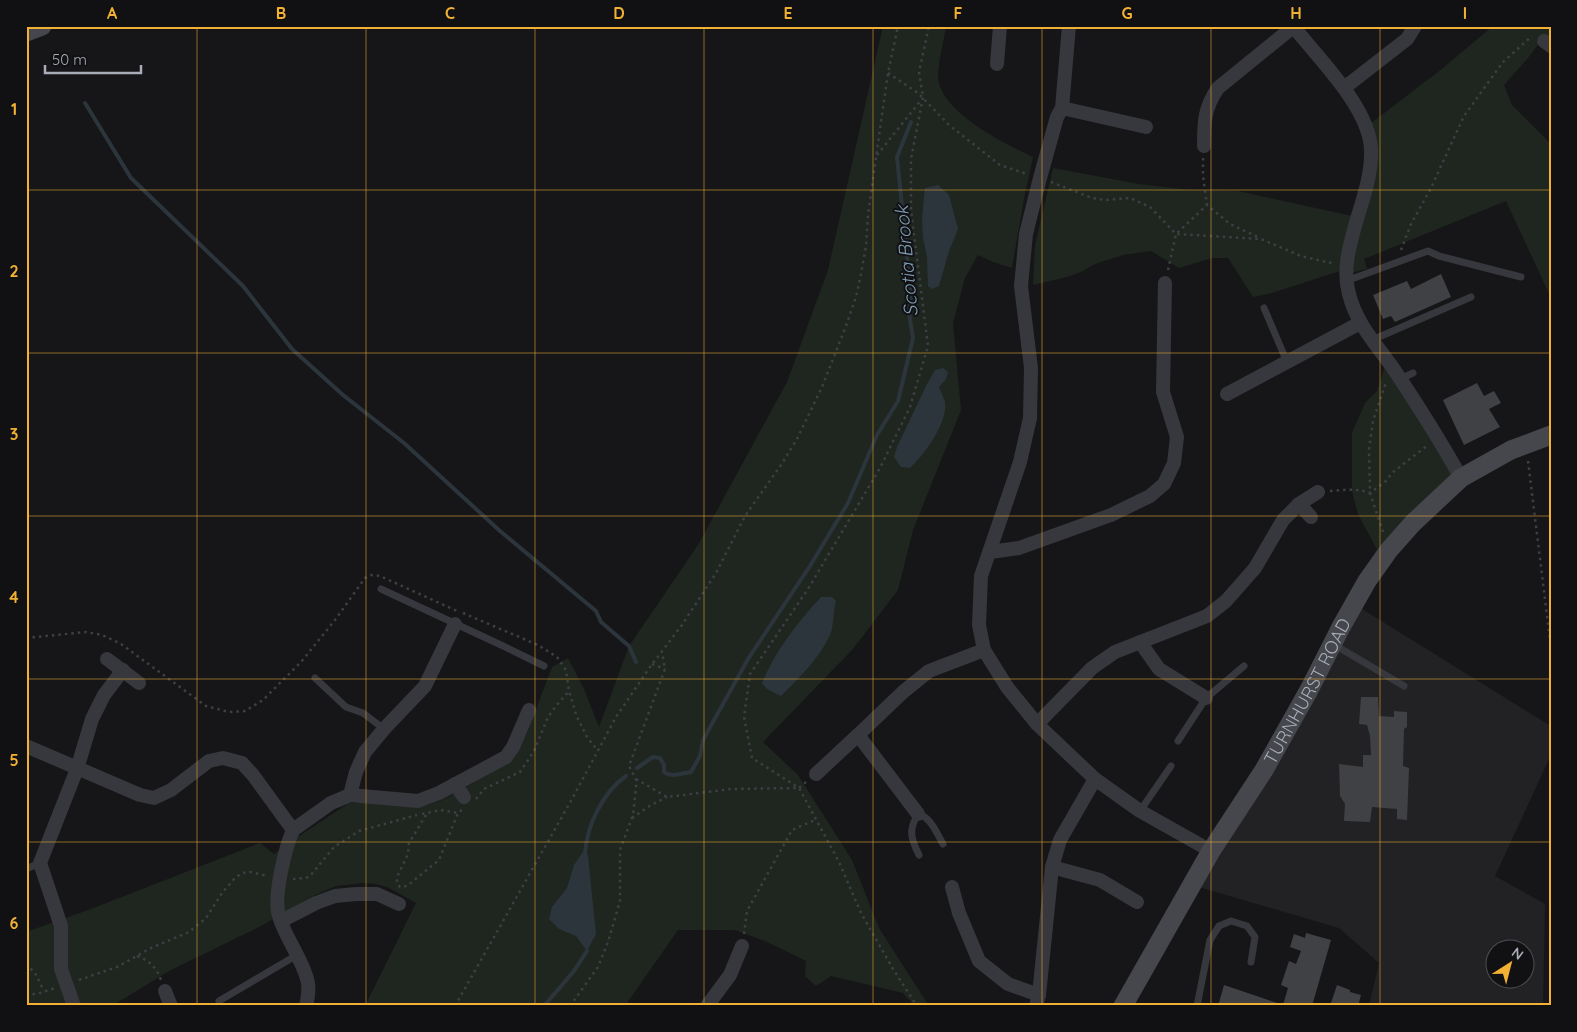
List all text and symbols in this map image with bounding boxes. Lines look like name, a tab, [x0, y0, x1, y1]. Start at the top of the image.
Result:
text: A	[107, 3, 118, 23]
text: B	[276, 3, 286, 23]
text: C	[445, 3, 455, 23]
text: D	[613, 3, 625, 23]
text: E	[783, 3, 793, 23]
text: F	[954, 3, 963, 23]
text: G	[1121, 3, 1133, 23]
text: H	[1290, 3, 1302, 23]
text: I	[1463, 3, 1467, 23]
scale bar	[45, 42, 141, 74]
text: 50 m	[52, 50, 87, 69]
text: 1	[11, 99, 17, 119]
water label: Scotia Brook	[889, 203, 923, 318]
text: 2	[9, 261, 19, 281]
text: 3	[10, 424, 18, 444]
text: 4	[9, 587, 19, 607]
street label: TURNHURST ROAD	[1258, 614, 1355, 768]
text: 5	[9, 750, 19, 770]
text: 6	[10, 913, 19, 933]
north arrow	[1484, 940, 1534, 990]
text: N	[1508, 943, 1527, 964]

